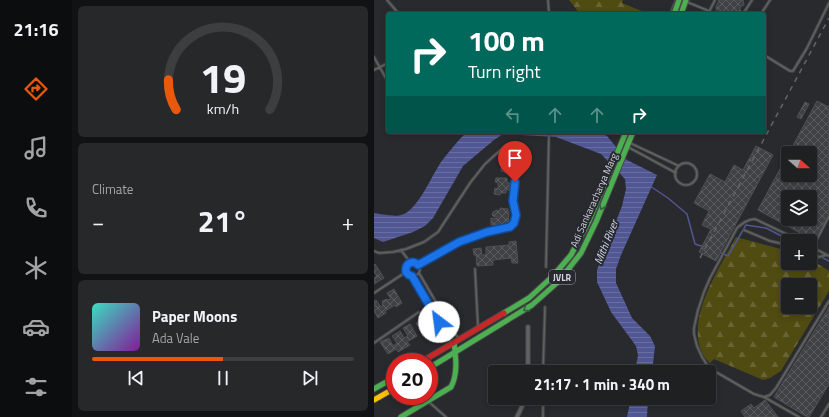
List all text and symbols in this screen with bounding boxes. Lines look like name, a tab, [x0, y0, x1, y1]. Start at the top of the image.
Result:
text: 21:16	[14, 16, 58, 43]
text: 100 m	[468, 19, 545, 62]
icon: right	[402, 28, 454, 80]
text: 19	[200, 45, 246, 108]
text: Turn right	[468, 58, 541, 85]
icon: directions	[22, 75, 50, 103]
text: km/h	[207, 97, 239, 119]
icon: left	[502, 104, 524, 126]
icon: ahead	[544, 104, 566, 126]
icon: ahead	[586, 104, 608, 126]
icon: right	[628, 104, 650, 126]
icon: music	[22, 134, 50, 162]
pin	[498, 141, 532, 182]
north arrow	[781, 146, 817, 182]
map controls	[781, 146, 817, 314]
icon: arrive	[504, 147, 526, 169]
street label: Adi Sankaracharya Marg	[566, 150, 622, 250]
text: Climate	[92, 179, 133, 199]
button: layers	[781, 190, 817, 226]
icon: phone	[22, 194, 50, 222]
text: 21°	[198, 198, 248, 244]
one-way arrow	[599, 203, 607, 210]
text: −	[92, 205, 104, 239]
text: +	[342, 205, 354, 239]
water label: Mithi River	[590, 216, 623, 267]
button: +	[781, 234, 817, 270]
icon: climate	[22, 254, 50, 282]
road number: JVLR	[549, 270, 575, 284]
button: −	[781, 278, 817, 314]
position arrow	[418, 301, 460, 343]
one-way arrow	[523, 304, 530, 312]
text: Paper Moons	[152, 305, 237, 328]
icon: car	[22, 313, 50, 341]
text: Ada Vale	[152, 328, 199, 348]
speed limit sign: 20	[386, 353, 438, 405]
icon: previous	[125, 367, 147, 389]
icon: pause	[212, 367, 234, 389]
icon: next	[299, 367, 321, 389]
icon: filters	[22, 373, 50, 401]
text: 21:17 · 1 min · 340 m	[534, 373, 670, 396]

